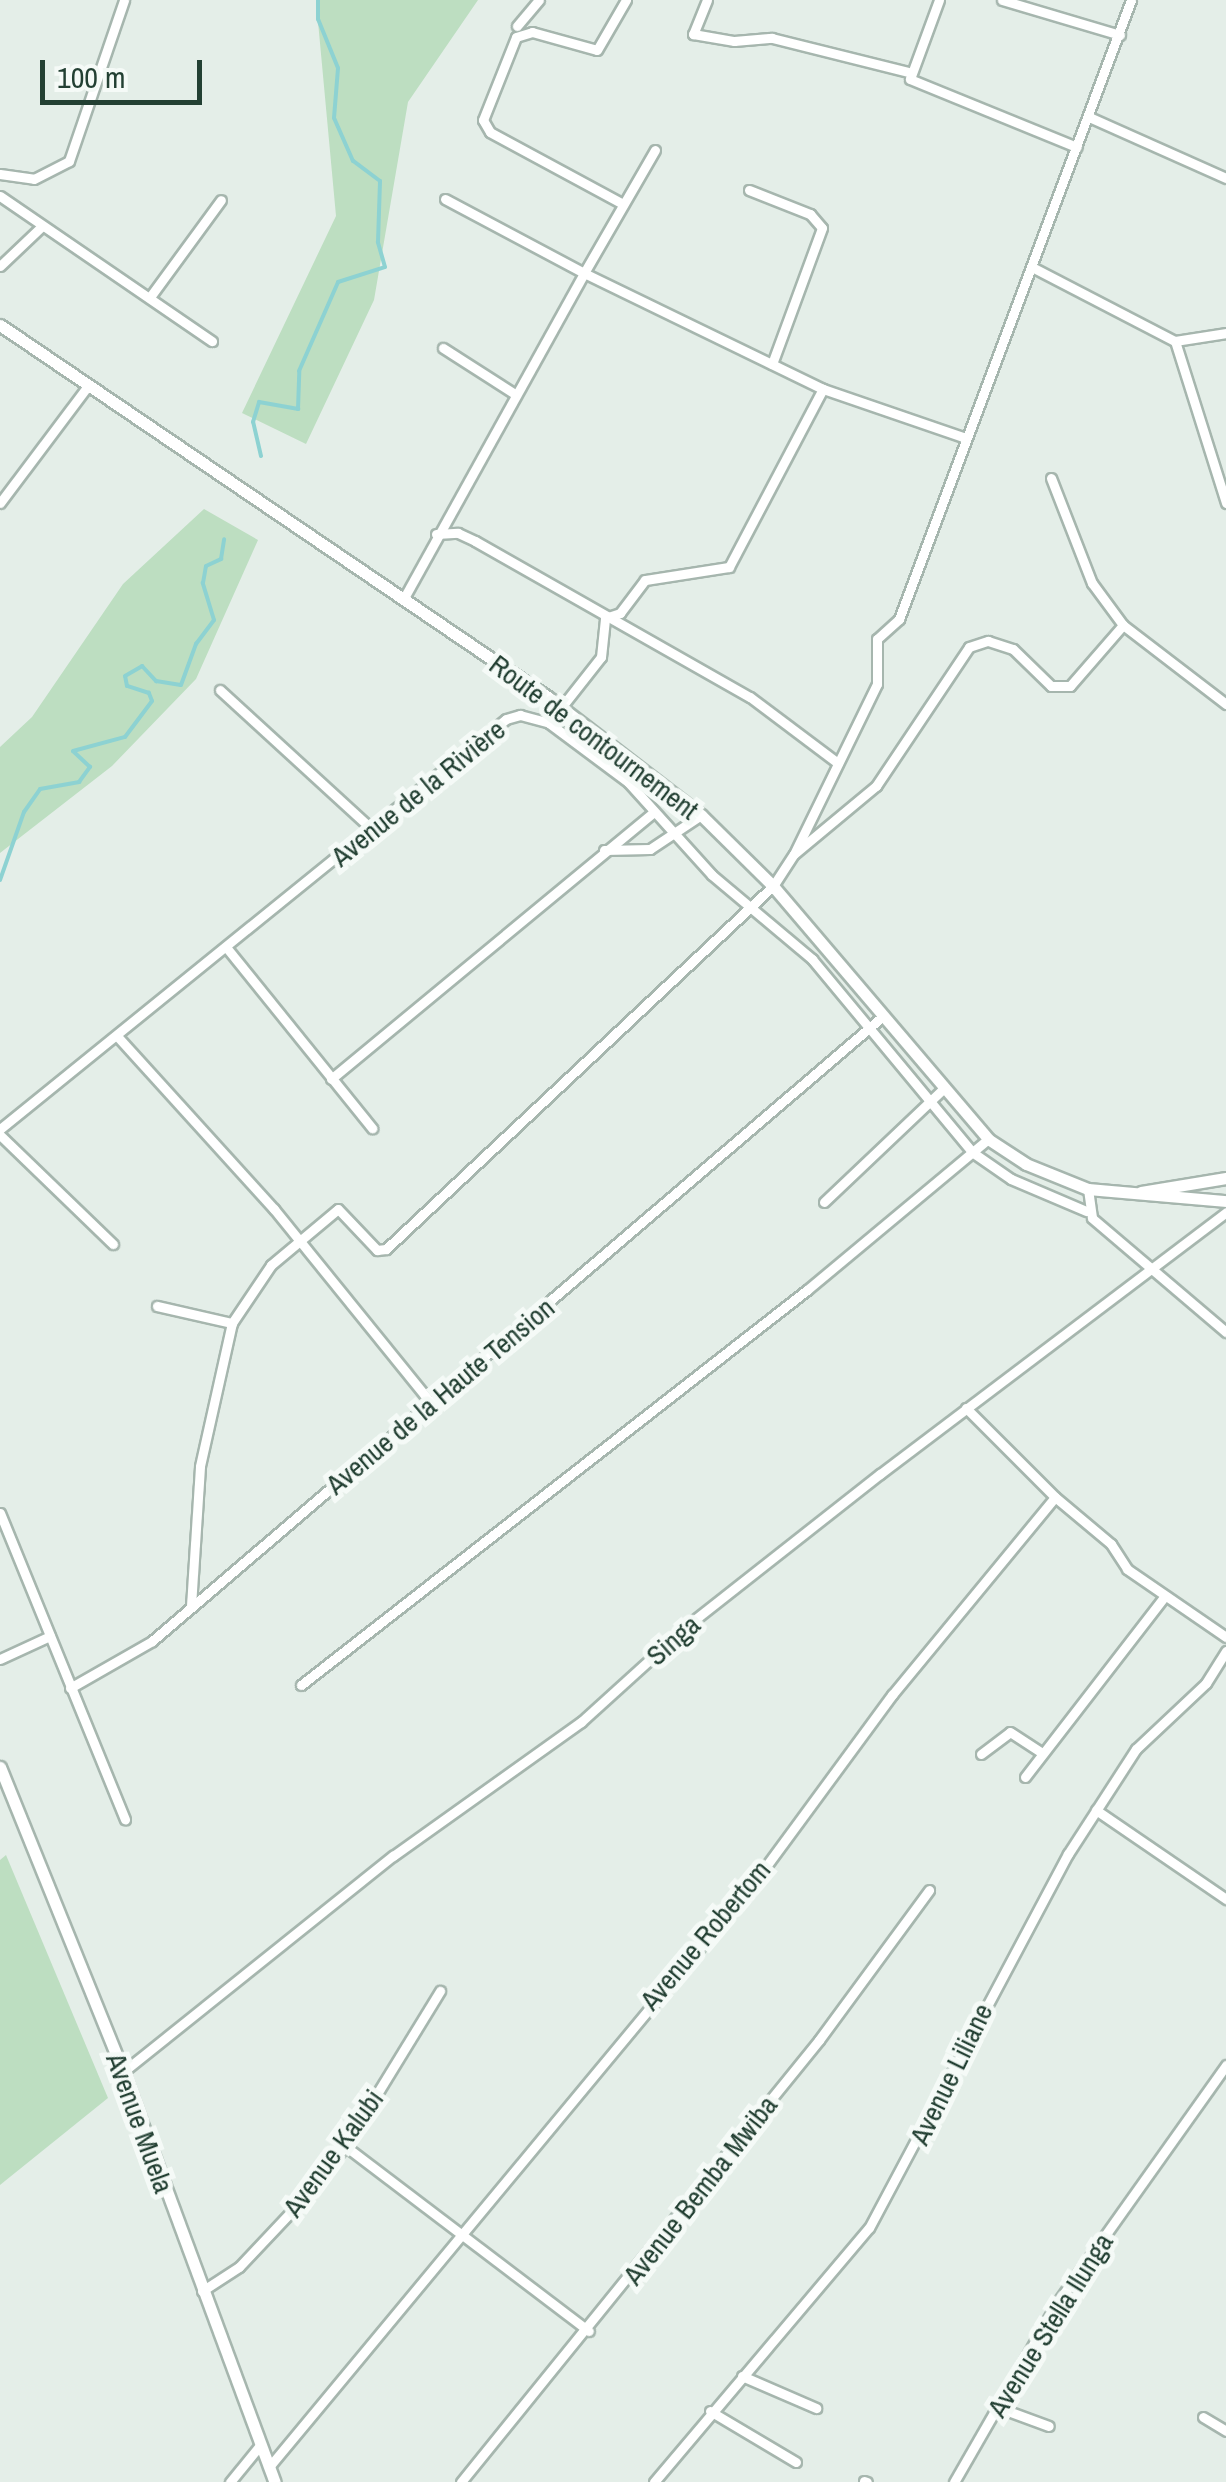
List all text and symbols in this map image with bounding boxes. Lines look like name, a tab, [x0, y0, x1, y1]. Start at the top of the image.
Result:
scale bar	[45, 40, 208, 102]
text: 100 m	[57, 57, 125, 97]
street label: Route de contournement	[483, 648, 705, 826]
street label: Avenue de la Rivière	[324, 713, 512, 873]
street label: Avenue de la Haute Tension	[319, 1291, 561, 1501]
street label: Singa	[639, 1608, 707, 1672]
street label: Avenue Robertom	[633, 1853, 777, 2017]
street label: Avenue Liliane	[902, 1998, 1000, 2150]
street label: Avenue Muela	[99, 2048, 181, 2198]
street label: Avenue Kalubi	[276, 2083, 390, 2223]
street label: Avenue Bemba Mwiba	[616, 2089, 784, 2291]
street label: Avenue Stella Ilunga	[980, 2227, 1120, 2423]

